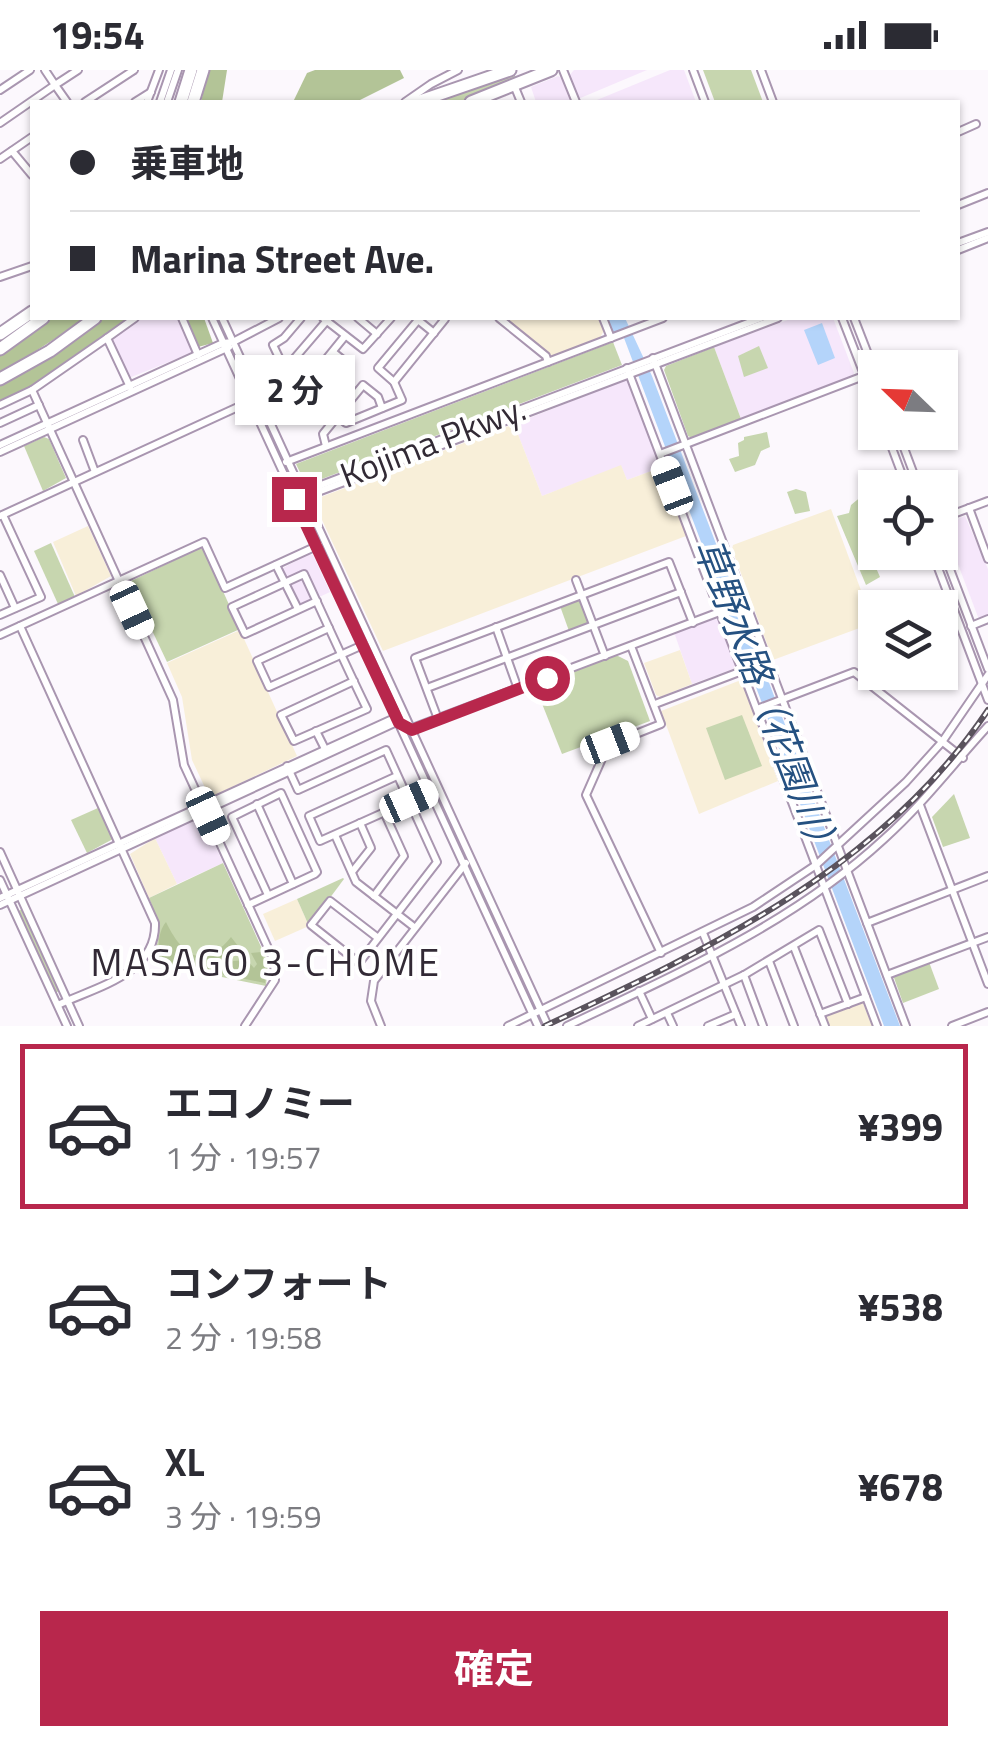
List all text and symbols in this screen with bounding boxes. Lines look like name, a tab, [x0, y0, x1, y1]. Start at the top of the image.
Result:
text: 19:54	[50, 6, 145, 64]
text: 乗車地	[130, 134, 244, 192]
text: Marina Street Ave.	[130, 230, 434, 288]
north arrow	[858, 350, 958, 450]
map controls	[858, 350, 958, 690]
callout: 2 分	[234, 354, 354, 424]
text: 2 分	[267, 366, 323, 414]
street label: Kojima Pkwy.	[332, 381, 533, 501]
car	[647, 453, 697, 519]
button: locate	[858, 470, 958, 570]
route end	[272, 477, 317, 522]
water label: 草野水路（花園川）	[680, 530, 856, 870]
car	[106, 576, 158, 644]
button: layers	[858, 590, 958, 690]
route start	[525, 656, 570, 701]
car	[577, 718, 643, 768]
car	[375, 775, 443, 827]
car	[182, 782, 234, 850]
district label: MASAGO 3-CHOME	[91, 933, 441, 991]
text: エコノミー	[165, 1074, 355, 1132]
icon: car	[45, 1082, 135, 1172]
text: ¥399	[858, 1098, 943, 1156]
text: 1 分 · 19:57	[165, 1133, 322, 1181]
text: コンフォート	[165, 1254, 392, 1312]
icon: car	[45, 1262, 135, 1352]
text: ¥538	[858, 1278, 943, 1336]
text: 2 分 · 19:58	[165, 1313, 322, 1361]
text: XL	[165, 1433, 205, 1491]
icon: car	[45, 1442, 135, 1532]
text: ¥678	[858, 1458, 943, 1516]
text: 3 分 · 19:59	[165, 1492, 322, 1540]
button: 確定	[40, 1611, 948, 1726]

